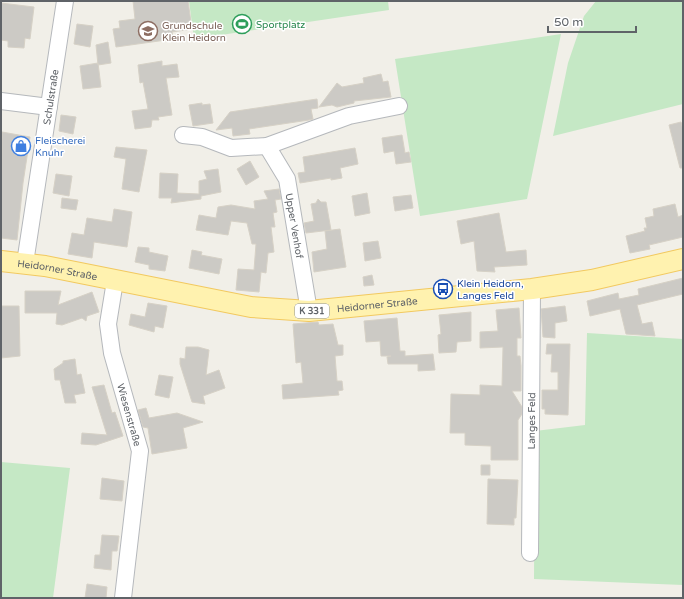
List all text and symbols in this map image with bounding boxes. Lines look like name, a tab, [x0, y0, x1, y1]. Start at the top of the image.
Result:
scale bar	[548, 8, 636, 34]
sports icon: Sportplatz	[231, 13, 253, 35]
text: 50 m	[554, 15, 583, 29]
place label: Sportplatz	[256, 19, 305, 31]
school or university icon: Grundschule Klein Heidorn	[137, 20, 159, 42]
place label: Grundschule Klein Heidorn	[162, 20, 226, 44]
street label: Schulstraße	[41, 68, 62, 126]
shop icon: Fleischerei Knuhr	[10, 135, 32, 157]
place label: Fleischerei Knuhr	[35, 135, 85, 159]
street label: Upper Venhof	[282, 192, 305, 260]
street label: Heidorner Straße	[17, 258, 99, 283]
bus stop icon: Klein Heidorn, Langes Feld	[432, 278, 454, 300]
place label: Klein Heidorn, Langes Feld	[457, 278, 524, 302]
street label: Heidorner Straße	[336, 295, 419, 315]
road number: K 331	[295, 304, 329, 318]
street label: Wiesenstraße	[114, 382, 143, 448]
street label: Langes Feld	[526, 392, 538, 450]

